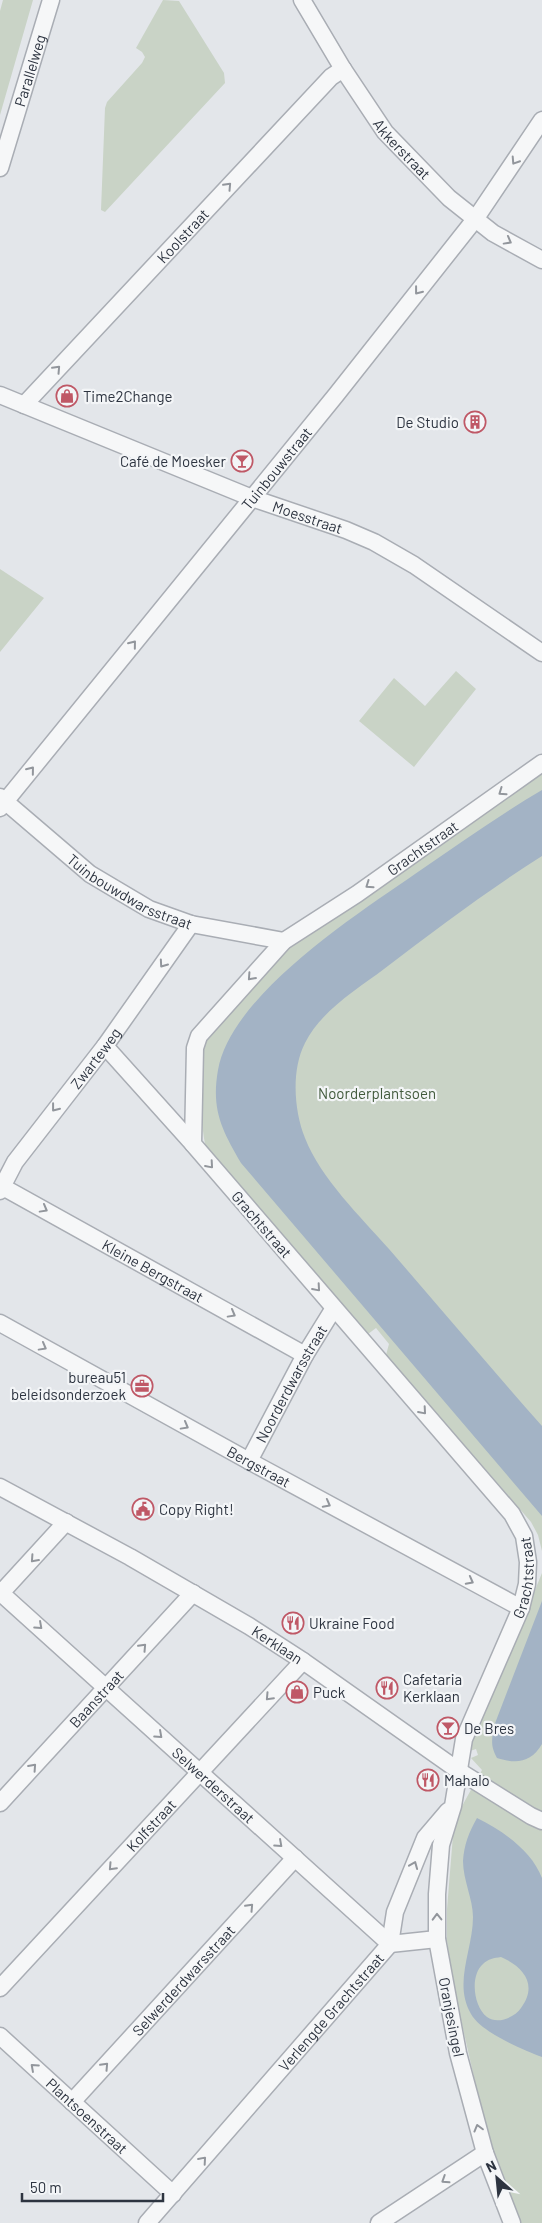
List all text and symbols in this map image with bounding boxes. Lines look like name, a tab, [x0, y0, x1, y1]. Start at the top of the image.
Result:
street label: Parallelweg	[10, 32, 49, 109]
street label: Akkerstraat	[370, 115, 435, 183]
one-way arrow	[512, 155, 521, 165]
one-way arrow	[222, 183, 231, 192]
street label: Koolstraat	[153, 205, 212, 266]
one-way arrow	[503, 234, 512, 244]
one-way arrow	[415, 285, 424, 295]
one-way arrow	[51, 366, 60, 375]
shop icon: Time2Change	[55, 384, 79, 408]
place label: Time2Change	[83, 387, 172, 405]
building icon: De Studio	[463, 410, 487, 434]
place label: De Studio	[396, 413, 459, 431]
street label: Tuinbouwstraat	[237, 423, 315, 513]
bar icon: Café de Moesker	[230, 449, 254, 473]
place label: Café de Moesker	[120, 452, 227, 470]
street label: Moesstraat	[270, 497, 345, 537]
one-way arrow	[128, 641, 136, 650]
one-way arrow	[25, 767, 33, 776]
one-way arrow	[498, 786, 508, 795]
street label: Grachtstraat	[384, 817, 461, 879]
street label: Tuinbouwdwarsstraat	[64, 850, 195, 933]
one-way arrow	[365, 879, 375, 888]
one-way arrow	[160, 958, 169, 968]
one-way arrow	[248, 972, 257, 981]
street label: Zwarteweg	[66, 1024, 124, 1092]
park label: Noorderplantsoen	[318, 1084, 436, 1102]
one-way arrow	[52, 1102, 61, 1112]
one-way arrow	[205, 1159, 213, 1168]
street label: Grachtstraat	[228, 1187, 296, 1261]
one-way arrow	[39, 1203, 48, 1213]
street label: Kleine Bergstraat	[99, 1235, 207, 1306]
one-way arrow	[311, 1282, 320, 1291]
one-way arrow	[226, 1308, 235, 1318]
street label: Noorderdwarsstraat	[251, 1322, 330, 1445]
one-way arrow	[37, 1341, 46, 1351]
place label: bureau51 beleidsonderzoek	[11, 1368, 126, 1403]
office icon: bureau51 beleidsonderzoek	[130, 1374, 154, 1398]
one-way arrow	[418, 1405, 427, 1414]
one-way arrow	[179, 1419, 188, 1429]
street label: Bergstraat	[224, 1442, 294, 1491]
public building icon: Copy Right!	[131, 1497, 155, 1521]
one-way arrow	[322, 1497, 331, 1507]
place label: Copy Right!	[159, 1500, 234, 1518]
street label: Grachtstraat	[509, 1536, 537, 1621]
one-way arrow	[30, 1553, 39, 1562]
one-way arrow	[465, 1575, 474, 1585]
restaurant icon: Ukraine Food	[281, 1611, 305, 1635]
place label: Ukraine Food	[309, 1614, 395, 1632]
one-way arrow	[33, 1620, 42, 1629]
street label: Kerklaan	[249, 1621, 306, 1667]
one-way arrow	[137, 1644, 146, 1653]
street label: Baanstraat	[65, 1666, 127, 1731]
place label: Cafetaria Kerklaan	[403, 1670, 462, 1705]
restaurant icon: Cafetaria Kerklaan	[375, 1676, 399, 1700]
shop icon: Puck	[285, 1680, 309, 1704]
place label: Puck	[313, 1683, 346, 1701]
one-way arrow	[266, 1691, 275, 1700]
bar icon: De Bres	[436, 1716, 460, 1740]
place label: De Bres	[464, 1719, 514, 1737]
one-way arrow	[153, 1729, 162, 1738]
street label: Selwerderstraat	[169, 1743, 259, 1827]
one-way arrow	[27, 1763, 36, 1772]
restaurant icon: Mah̄alo	[416, 1768, 440, 1792]
place label: Mah̄alo	[444, 1771, 490, 1789]
street label: Kolfstraat	[122, 1795, 179, 1855]
one-way arrow	[274, 1839, 283, 1848]
one-way arrow	[408, 1861, 419, 1870]
one-way arrow	[109, 1862, 118, 1871]
one-way arrow	[244, 1904, 253, 1913]
one-way arrow	[432, 1913, 442, 1921]
street label: Selwerderdwarsstraat	[128, 1921, 238, 2039]
street label: Verlengde Grachtstraat	[275, 1949, 387, 2075]
street label: Oranjesingel	[435, 1976, 469, 2058]
one-way arrow	[99, 2062, 108, 2071]
one-way arrow	[30, 2064, 39, 2073]
street label: Plantsoenstraat	[43, 2074, 132, 2157]
one-way arrow	[474, 2124, 484, 2132]
north arrow	[472, 2153, 522, 2203]
text: N	[483, 2156, 499, 2176]
one-way arrow	[197, 2157, 206, 2166]
scale bar	[22, 2170, 164, 2202]
one-way arrow	[441, 2173, 450, 2183]
text: 50 m	[30, 2178, 62, 2196]

